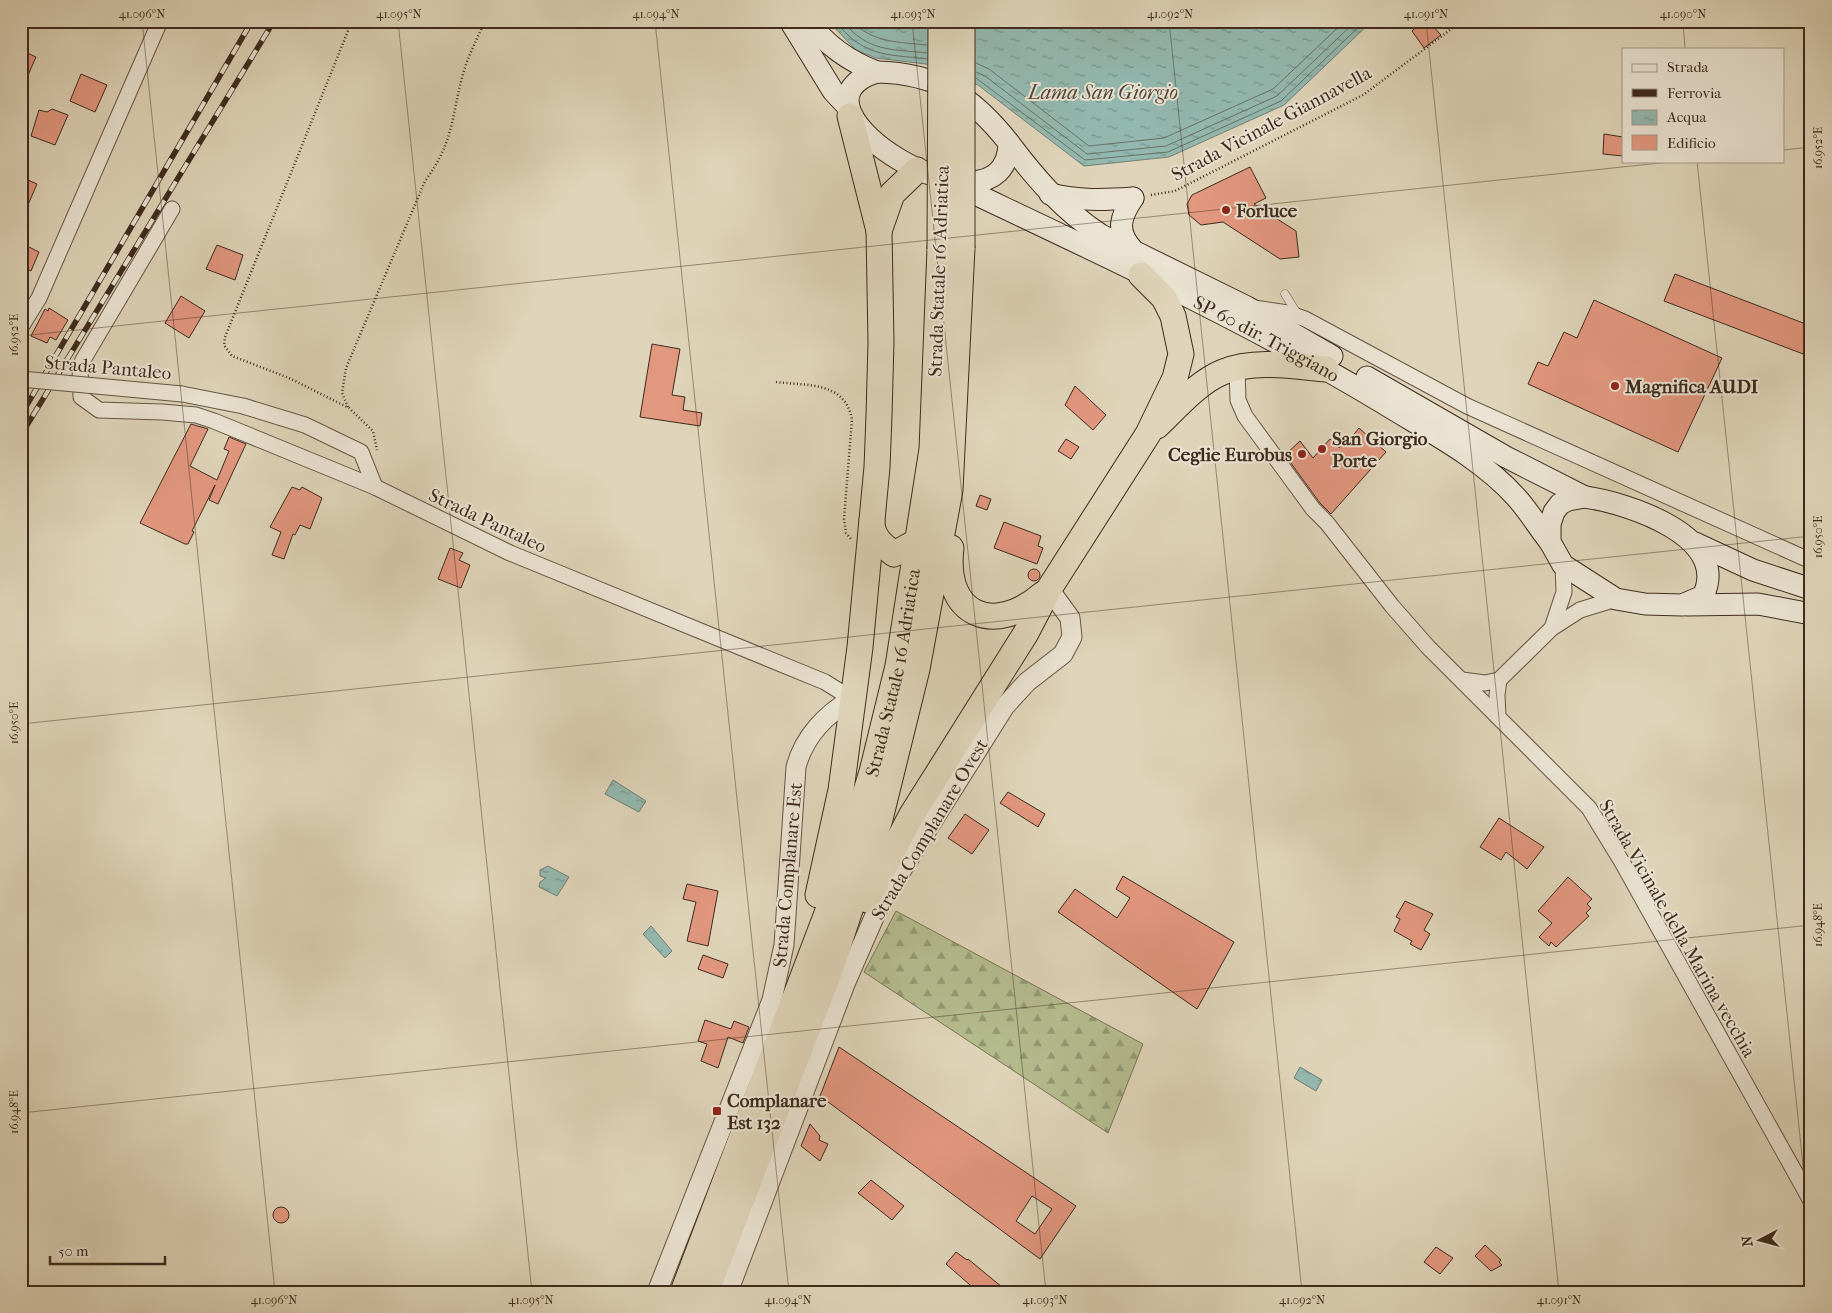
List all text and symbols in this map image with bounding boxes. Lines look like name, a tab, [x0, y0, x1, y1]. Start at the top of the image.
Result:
text: 41.096°N	[119, 7, 165, 21]
text: 41.095°N	[376, 7, 422, 21]
text: 41.094°N	[632, 7, 680, 21]
text: 41.093°N	[891, 7, 936, 21]
text: 41.092°N	[1147, 7, 1193, 21]
text: 41.091°N	[1404, 7, 1448, 21]
text: 41.090°N	[1660, 7, 1706, 21]
legend	[1622, 48, 1784, 162]
text: Strada	[1667, 58, 1710, 76]
street label: Strada Vicinale Giannavella	[1168, 62, 1375, 186]
water label: Lama San Giorgio	[1026, 81, 1178, 104]
text: Ferrovia	[1667, 84, 1722, 102]
text: Acqua	[1666, 108, 1708, 126]
text: 16.952°E	[1811, 127, 1825, 169]
text: Edificio	[1667, 134, 1716, 152]
street label: Strada Statale 16 Adriatica	[924, 165, 954, 377]
place label: Forluce	[1235, 200, 1298, 222]
marker: Forluce	[1220, 204, 1232, 216]
street label: SP 60 dir. Triggiano	[1190, 291, 1343, 387]
text: 16.952°E	[7, 314, 21, 356]
street label: Strada Pantaleo	[44, 351, 173, 385]
place label: Magnifica AUDI	[1624, 376, 1759, 398]
marker: Magnifica AUDI	[1609, 380, 1621, 392]
place label: San Giorgio Porte	[1332, 428, 1428, 472]
marker: San Giorgio Porte	[1316, 443, 1328, 455]
place label: Ceglie Eurobus	[1168, 444, 1292, 466]
marker: Ceglie Eurobus	[1296, 448, 1308, 460]
street label: Strada Pantaleo	[425, 484, 550, 558]
text: 16.950°E	[1811, 516, 1825, 558]
street label: Strada Statale 16 Adriatica	[861, 567, 925, 779]
text: 16.950°E	[7, 702, 21, 744]
street label: Strada Complanare Ovest	[867, 735, 993, 924]
street label: Strada Complanare Est	[769, 781, 807, 969]
street label: Strada Vicinale della Marina vecchia	[1594, 796, 1760, 1061]
text: 16.948°E	[1811, 903, 1825, 947]
text: 16.948°E	[7, 1090, 21, 1134]
place label: Complanare Est 132	[727, 1090, 827, 1134]
marker: Complanare Est 132	[711, 1105, 723, 1117]
north arrow	[1734, 1216, 1784, 1266]
scale bar	[50, 1233, 165, 1265]
text: N	[1739, 1235, 1757, 1247]
text: 50 m	[58, 1242, 89, 1260]
text: 41.096°N	[251, 1293, 297, 1307]
text: 41.095°N	[508, 1293, 554, 1307]
text: 41.094°N	[764, 1293, 812, 1307]
text: 41.093°N	[1023, 1293, 1068, 1307]
text: 41.092°N	[1279, 1293, 1325, 1307]
text: 41.091°N	[1537, 1293, 1581, 1307]

